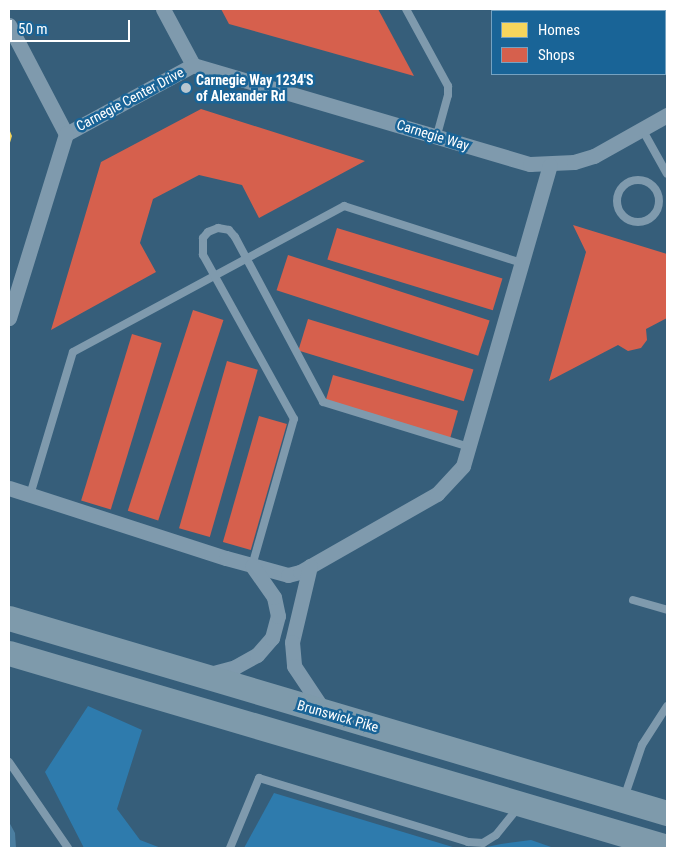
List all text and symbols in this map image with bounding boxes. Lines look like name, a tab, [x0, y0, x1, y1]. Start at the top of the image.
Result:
scale bar	[12, 10, 132, 42]
legend	[491, 10, 666, 75]
text: 50 m	[18, 20, 48, 38]
text: Homes	[538, 21, 580, 39]
text: Shops	[538, 46, 575, 64]
street label: Carnegie Center Drive	[73, 64, 187, 134]
place label: Carnegie Way 1234'S of Alexander Rd	[196, 72, 314, 104]
marker: Carnegie Way 1234'S of Alexander Rd	[180, 82, 192, 94]
street label: Carnegie Way	[395, 116, 471, 154]
street label: Brunswick Pike	[295, 696, 381, 736]

